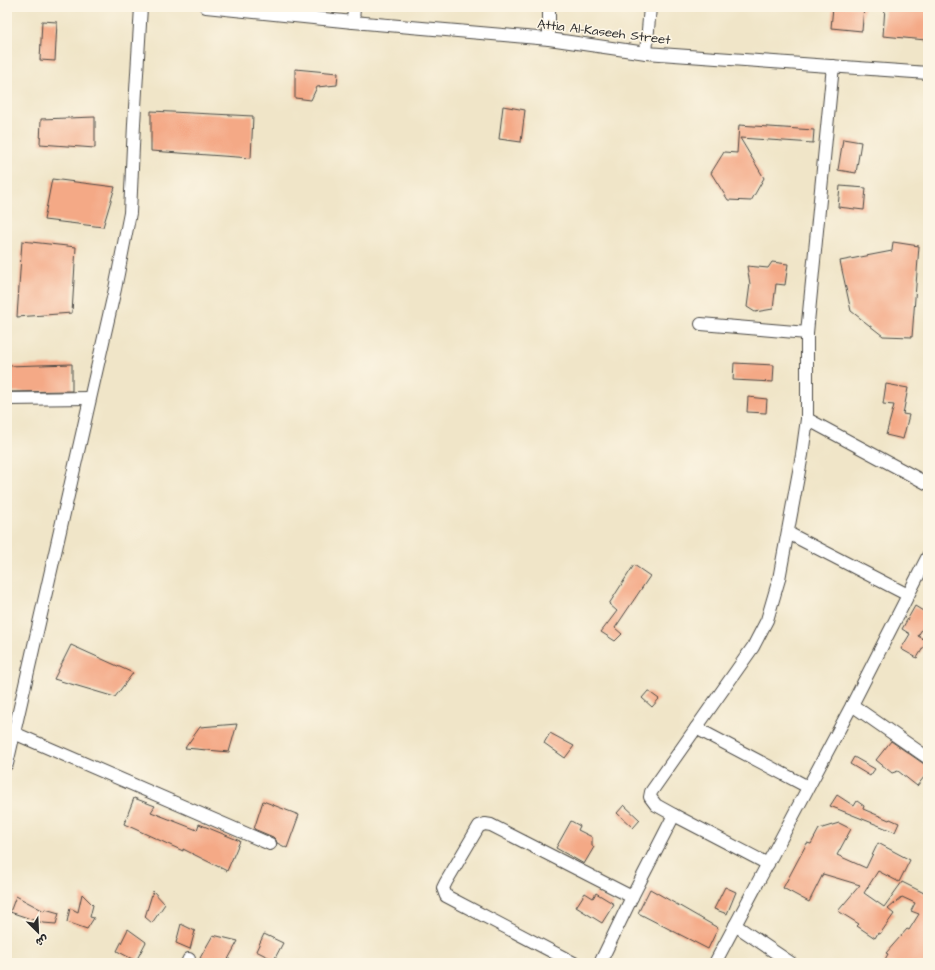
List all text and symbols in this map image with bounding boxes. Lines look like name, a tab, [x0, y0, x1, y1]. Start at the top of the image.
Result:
street label: Attia Al-Kaseeh Street	[536, 15, 672, 49]
north arrow	[18, 912, 58, 952]
text: ش	[33, 931, 50, 950]

